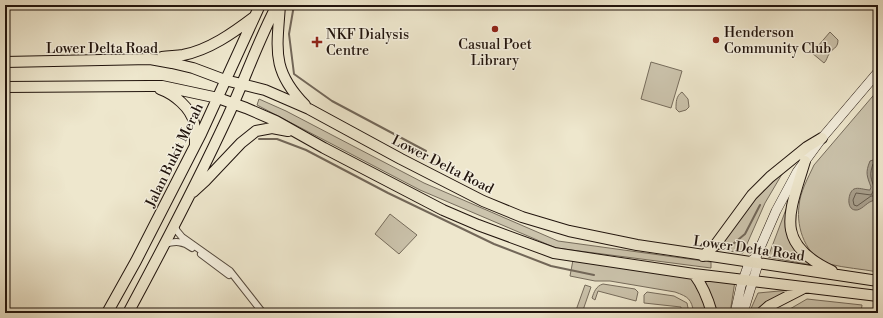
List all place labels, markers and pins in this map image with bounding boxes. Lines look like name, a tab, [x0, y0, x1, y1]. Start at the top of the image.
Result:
marker: Casual Poet Library	[490, 24, 500, 34]
place label: Henderson Community Club	[724, 24, 831, 58]
place label: NKF Dialysis Centre	[326, 26, 409, 60]
marker: Henderson Community Club	[711, 35, 721, 45]
marker: NKF Dialysis Centre	[311, 36, 323, 48]
place label: Casual Poet Library	[458, 36, 532, 70]

